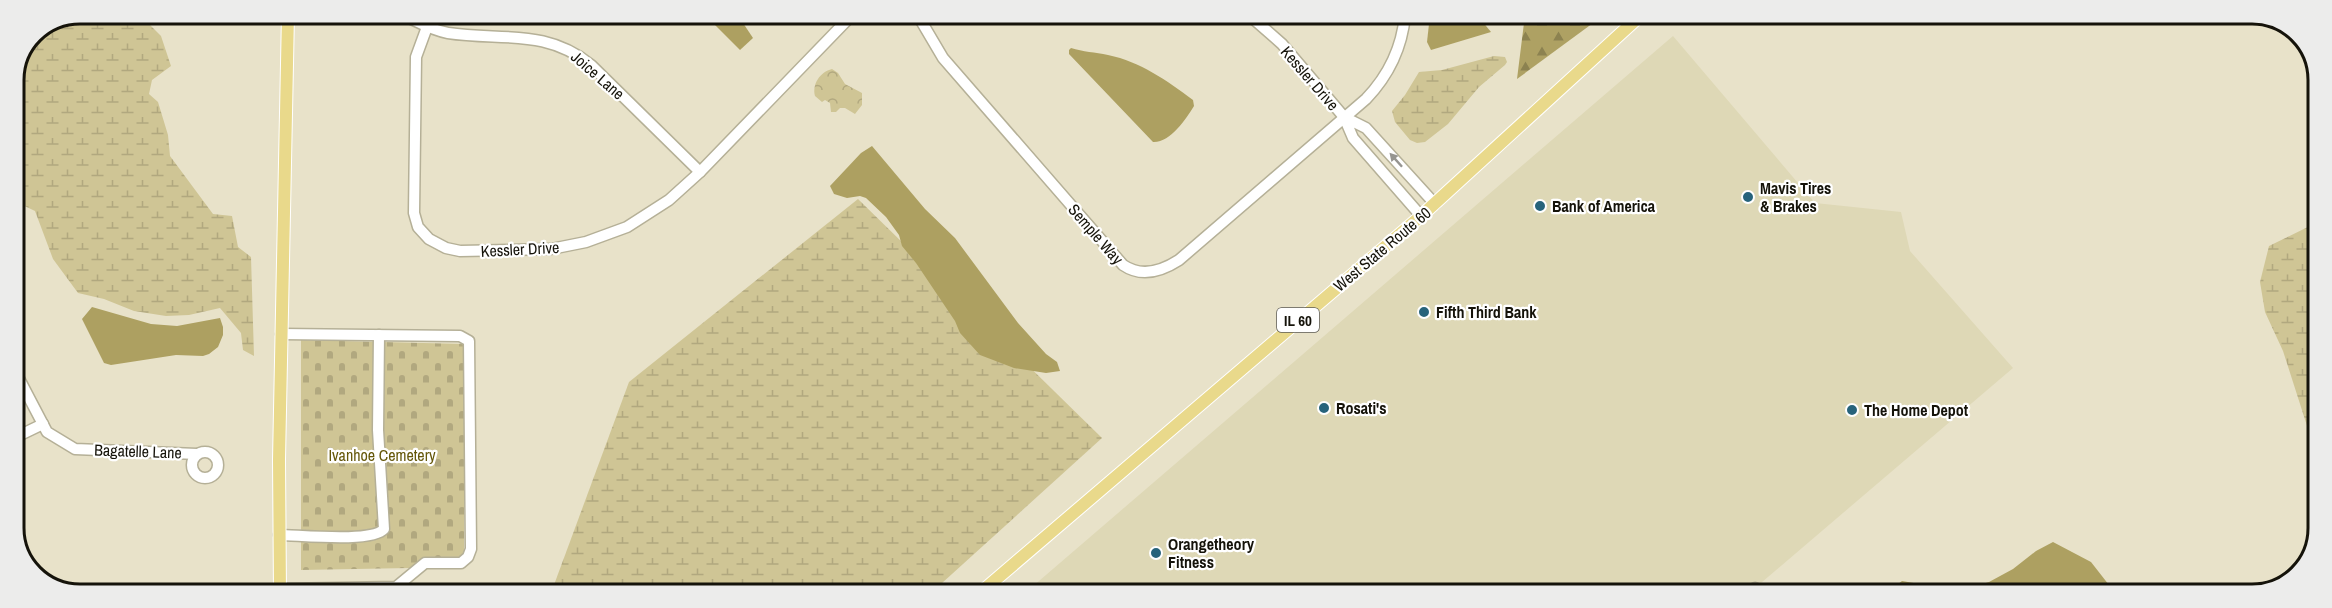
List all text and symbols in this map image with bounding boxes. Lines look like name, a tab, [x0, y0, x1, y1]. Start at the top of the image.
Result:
street label: Kessler Drive	[1276, 41, 1344, 115]
street label: Joice Lane	[567, 46, 629, 104]
one-way arrow	[1390, 153, 1403, 168]
place label: Mavis Tires & Brakes	[1760, 177, 1831, 217]
marker: Mavis Tires & Brakes	[1741, 190, 1755, 204]
place label: Bank of America	[1552, 195, 1656, 217]
street label: Semple Way	[1063, 199, 1129, 269]
marker: Bank of America	[1533, 199, 1547, 213]
street label: West State Route 60	[1329, 202, 1435, 296]
street label: Kessler Drive	[480, 236, 560, 262]
place label: Fifth Third Bank	[1436, 301, 1537, 323]
marker: Fifth Third Bank	[1417, 305, 1431, 319]
road number: IL 60	[1277, 308, 1319, 332]
place label: Rosati's	[1336, 397, 1387, 419]
place label: The Home Depot	[1864, 399, 1969, 421]
marker: Rosati's	[1317, 401, 1331, 415]
marker: The Home Depot	[1845, 403, 1859, 417]
street label: Bagatelle Lane	[94, 438, 182, 464]
park label: Ivanhoe Cemetery	[328, 444, 436, 466]
place label: Orangetheory Fitness	[1168, 533, 1255, 573]
marker: Orangetheory Fitness	[1149, 546, 1163, 560]

